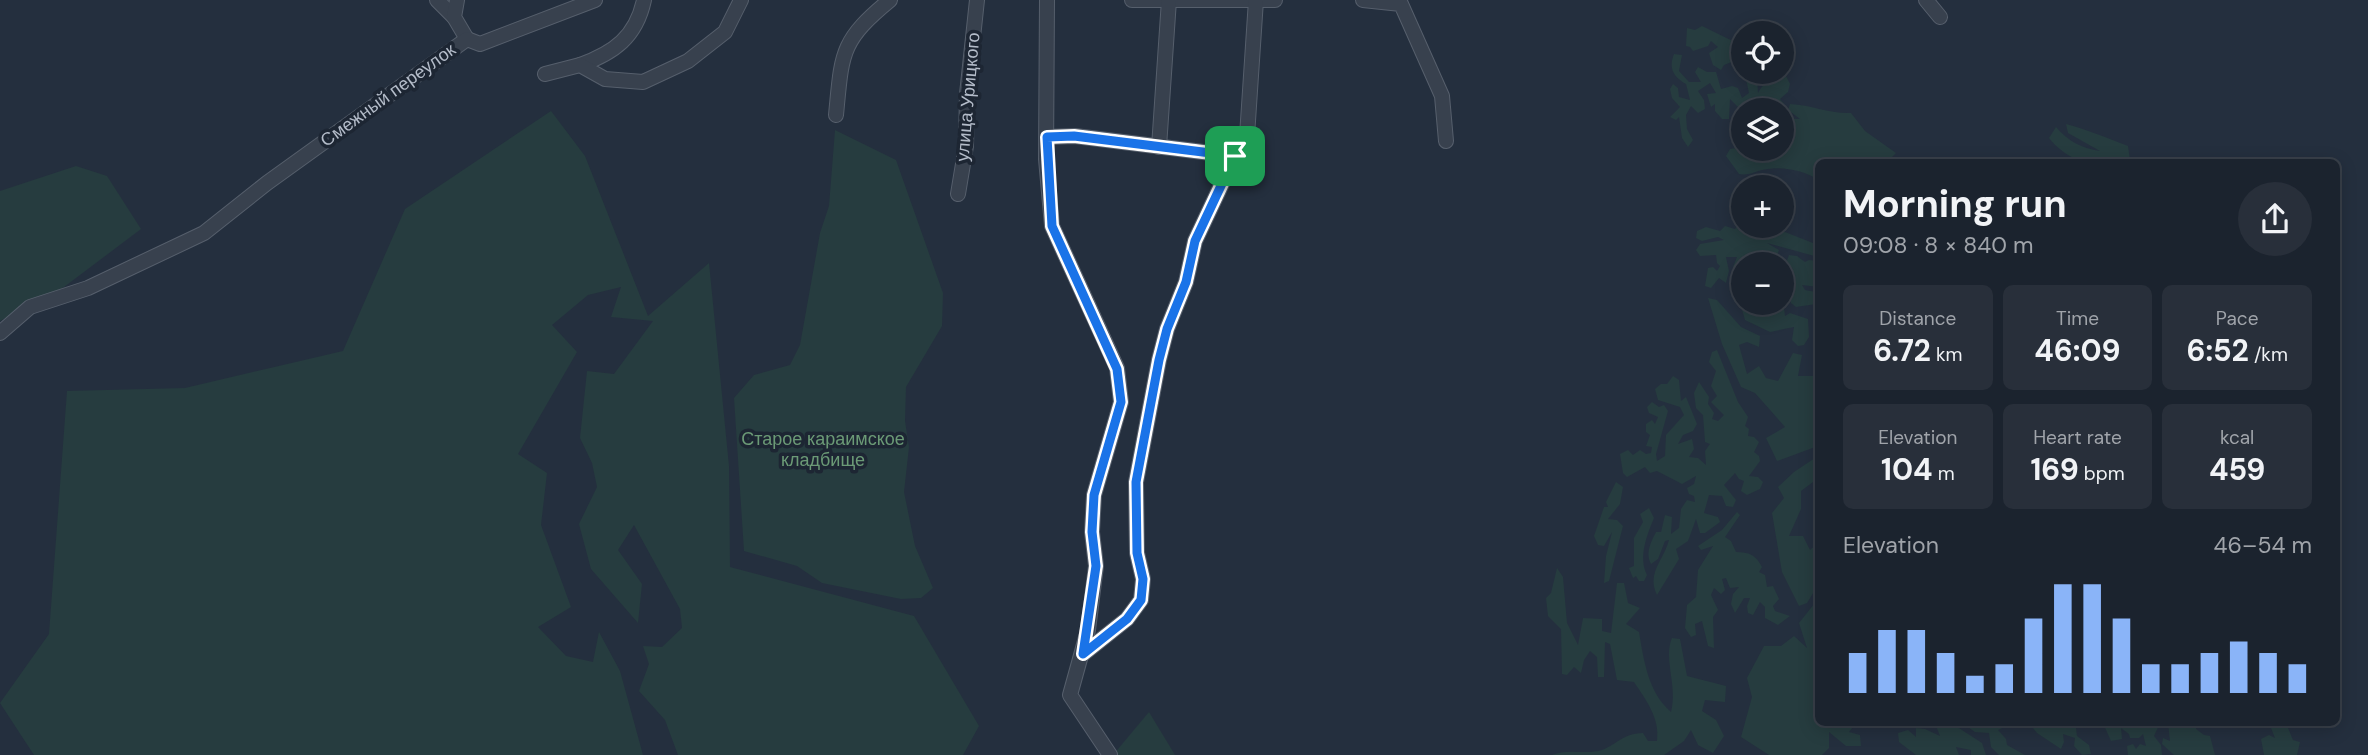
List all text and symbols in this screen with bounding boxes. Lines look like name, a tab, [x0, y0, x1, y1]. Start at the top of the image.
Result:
map controls	[1731, 21, 1794, 315]
button: locate	[1731, 21, 1794, 84]
street label: улица Урицкого	[950, 31, 986, 163]
street label: Смежный переулок	[316, 38, 461, 152]
button: layers	[1731, 98, 1794, 161]
pin	[1205, 126, 1265, 186]
icon: arrive	[1216, 137, 1254, 175]
button: +	[1731, 175, 1794, 238]
text: Morning run	[1843, 179, 2067, 229]
button: share	[2238, 182, 2312, 256]
text: 09:08 · 8 × 840 m	[1843, 230, 2034, 260]
button: −	[1731, 252, 1794, 315]
text: Distance	[1879, 306, 1956, 331]
text: Time	[2056, 306, 2099, 331]
text: Pace	[2216, 306, 2258, 331]
text: 6.72	[1873, 331, 1931, 370]
text: 46:09	[2034, 331, 2121, 370]
text: 6:52	[2186, 331, 2249, 370]
text: km	[1931, 342, 1962, 367]
text: /km	[2249, 342, 2288, 367]
text: Elevation	[1878, 425, 1957, 450]
text: Heart rate	[2033, 425, 2122, 450]
text: kcal	[2220, 425, 2254, 450]
park label: Старое караимское кладбище	[741, 427, 905, 472]
text: 104	[1881, 450, 1933, 489]
text: 169	[2030, 450, 2079, 489]
text: 459	[2209, 450, 2265, 489]
text: m	[1933, 461, 1955, 486]
text: bpm	[2079, 461, 2125, 486]
text: Elevation	[1843, 530, 1939, 560]
text: 46–54 m	[2214, 530, 2312, 560]

